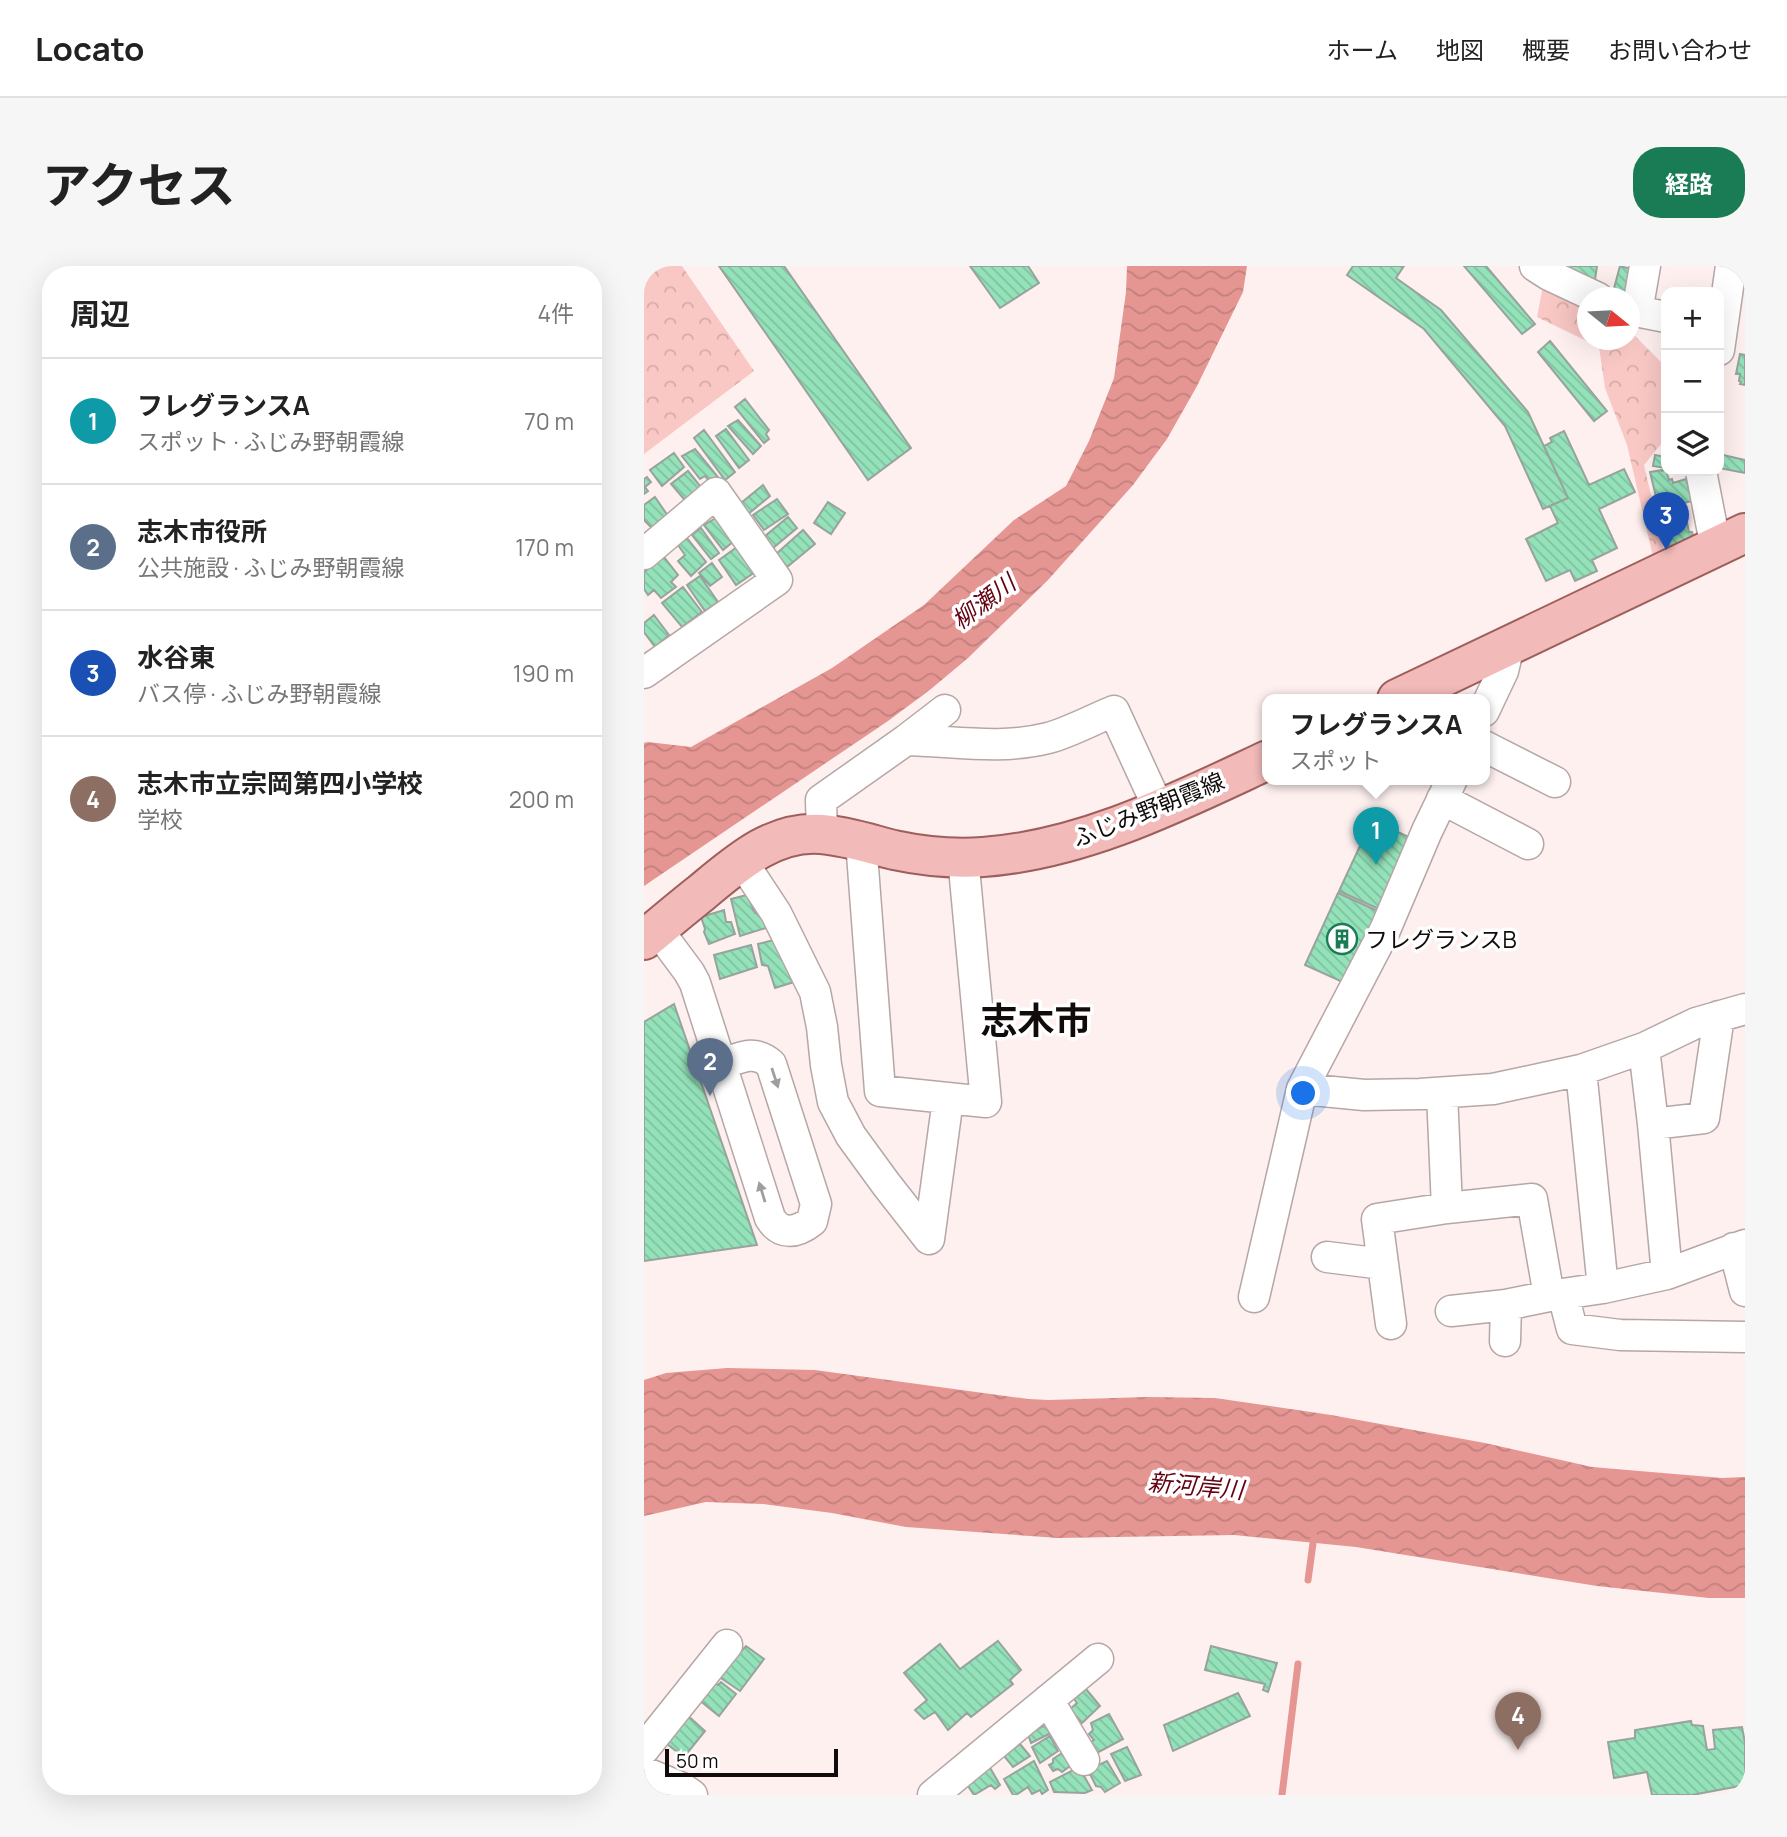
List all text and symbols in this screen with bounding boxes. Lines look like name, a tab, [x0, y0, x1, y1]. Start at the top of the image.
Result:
text: Locato	[35, 26, 145, 71]
text: ホーム	[1327, 33, 1398, 66]
text: 地図	[1436, 33, 1484, 66]
text: 概要	[1522, 33, 1570, 66]
text: お問い合わせ	[1608, 33, 1752, 66]
button: 経路	[1633, 147, 1745, 218]
text: アクセス	[42, 151, 236, 218]
north arrow	[1577, 287, 1640, 350]
map controls	[1661, 287, 1724, 476]
button: +	[1661, 287, 1724, 350]
text: 周辺	[70, 293, 130, 334]
text: 4件	[537, 297, 574, 329]
button: −	[1661, 350, 1724, 413]
text: フレグランスA	[137, 387, 310, 423]
text: 1	[88, 405, 98, 437]
text: 70 m	[524, 405, 574, 437]
button: layers	[1661, 413, 1724, 476]
text: スポット · ふじみ野朝霞線	[137, 425, 404, 457]
pin: 3	[1643, 492, 1689, 550]
text: 志木市役所	[137, 513, 267, 549]
text: 2	[86, 531, 100, 563]
text: 170 m	[515, 531, 574, 563]
text: 公共施設 · ふじみ野朝霞線	[137, 551, 404, 583]
water label: 柳瀬川	[944, 564, 1024, 636]
text: 水谷東	[137, 639, 215, 675]
text: 3	[86, 657, 100, 689]
text: 190 m	[513, 657, 574, 689]
text: バス停 · ふじみ野朝霞線	[137, 677, 381, 709]
popup	[1262, 694, 1490, 785]
text: フレグランスA	[1290, 706, 1462, 742]
text: スポット	[1290, 744, 1382, 776]
street label: ふじみ野朝霞線	[1067, 764, 1229, 854]
text: 志木市立宗岡第四小学校	[137, 765, 423, 801]
text: 4	[86, 783, 100, 815]
text: 200 m	[509, 783, 574, 815]
text: 学校	[137, 803, 183, 835]
pin: 1	[1353, 807, 1399, 865]
building icon: フレグランスB	[1325, 922, 1359, 956]
place label: フレグランスB	[1365, 923, 1517, 955]
district label: 志木市	[981, 995, 1092, 1045]
pin: 2	[687, 1038, 733, 1096]
one-way arrow	[771, 1068, 781, 1089]
your location	[1286, 1076, 1320, 1110]
one-way arrow	[756, 1181, 766, 1202]
water label: 新河岸川	[1147, 1464, 1248, 1506]
pin: 4	[1495, 1692, 1541, 1750]
scale bar	[665, 1746, 838, 1778]
text: 50 m	[676, 1748, 718, 1774]

